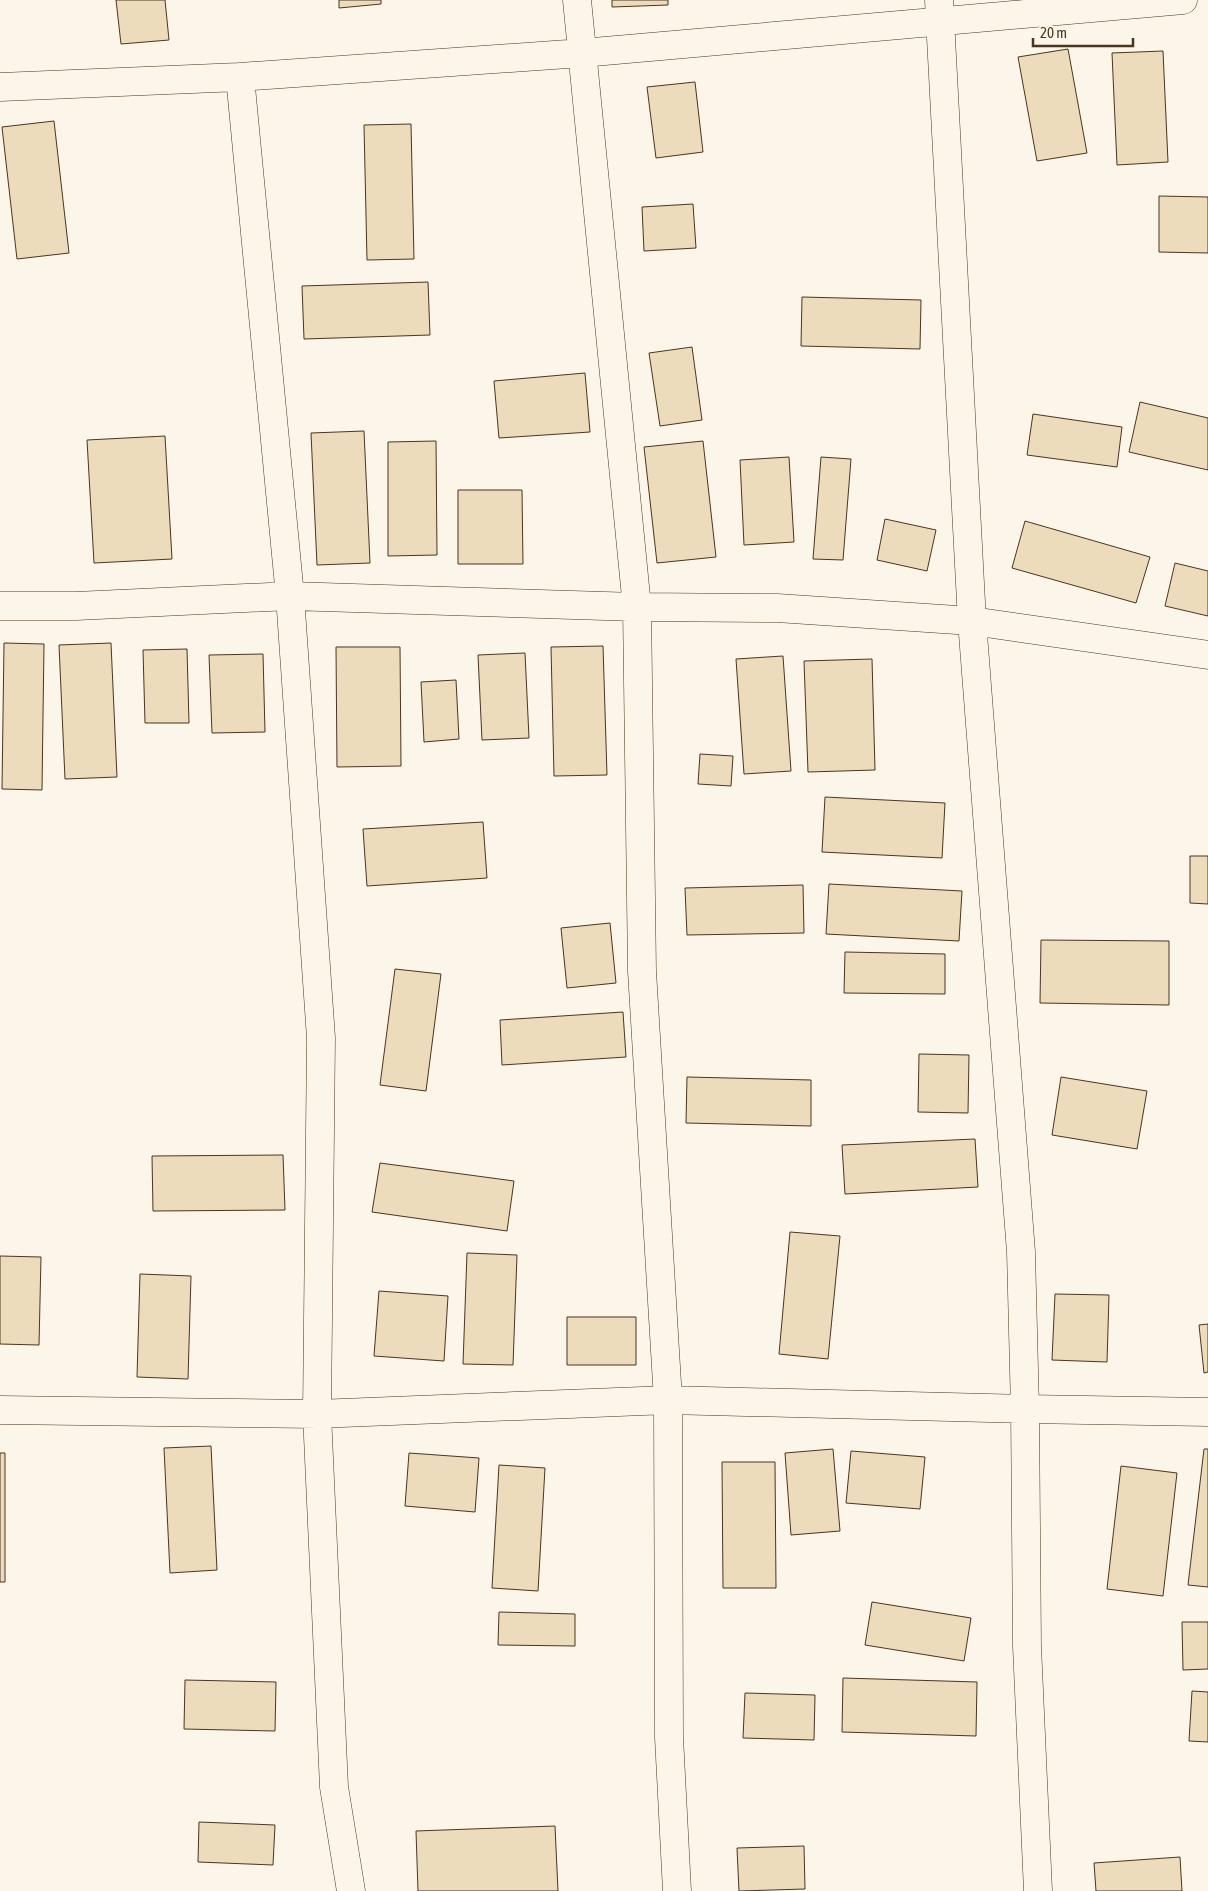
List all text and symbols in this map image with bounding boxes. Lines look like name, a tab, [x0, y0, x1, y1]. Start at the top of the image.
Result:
scale bar	[1033, 15, 1133, 47]
text: 20 m	[1040, 24, 1067, 41]

